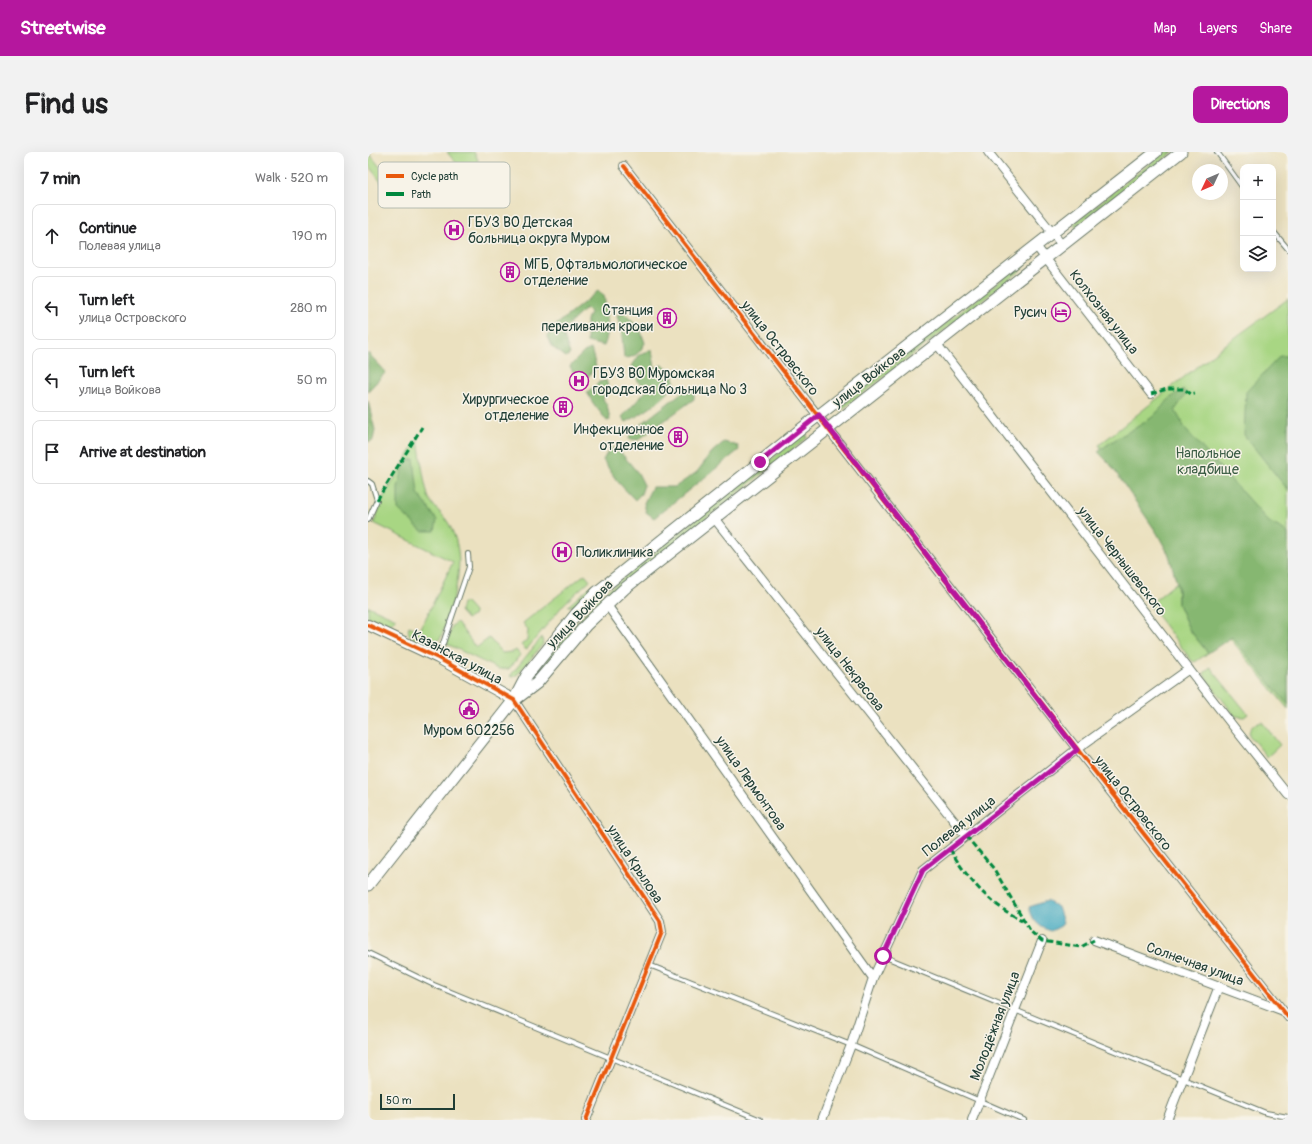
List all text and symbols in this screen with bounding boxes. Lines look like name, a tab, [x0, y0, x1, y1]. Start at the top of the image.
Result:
text: Streetwise	[20, 16, 106, 40]
text: Map	[1154, 20, 1177, 37]
text: Layers	[1199, 20, 1237, 37]
text: Share	[1259, 20, 1292, 37]
button: Directions	[1193, 86, 1288, 123]
text: Find us	[24, 87, 108, 122]
legend	[378, 162, 510, 208]
north arrow	[1192, 164, 1228, 200]
map controls	[1240, 164, 1276, 272]
button: +	[1240, 164, 1276, 200]
text: 7 min	[40, 168, 80, 189]
text: Walk · 520 m	[255, 170, 328, 186]
text: Cycle path	[411, 170, 458, 183]
text: Path	[411, 188, 431, 201]
button: −	[1240, 200, 1276, 236]
place label: ГБУЗ ВО Детская больница округа Муром	[468, 214, 610, 247]
text: Continue	[79, 219, 137, 238]
hospital icon: ГБУЗ ВО Детская больница округа Муром	[443, 219, 465, 241]
icon: ahead	[41, 225, 63, 247]
text: 190 m	[292, 228, 327, 244]
button: layers	[1240, 236, 1276, 272]
text: Полевая улица	[79, 238, 161, 254]
place label: МГБ, Офтальмологическое отделение	[524, 256, 687, 289]
building icon: МГБ, Офтальмологическое отделение	[499, 261, 521, 283]
street label: Колхозная улица	[1066, 267, 1142, 357]
text: Turn left	[79, 291, 135, 310]
street label: улица Островского	[737, 296, 823, 399]
icon: left	[41, 297, 63, 319]
text: 280 m	[290, 300, 327, 316]
hotel icon: Русич	[1050, 301, 1072, 323]
place label: Станция переливания крови	[541, 302, 653, 335]
place label: Русич	[1014, 304, 1047, 321]
building icon: Станция переливания крови	[656, 307, 678, 329]
text: улица Островского	[79, 310, 187, 326]
street label: улица Войкова	[828, 343, 909, 411]
text: Turn left	[79, 363, 135, 382]
place label: ГБУЗ ВО Муромская городская больница № 3	[593, 365, 747, 398]
icon: left	[41, 369, 63, 391]
hospital icon: ГБУЗ ВО Муромская городская больница № 3	[568, 370, 590, 392]
text: 50 m	[297, 372, 327, 388]
text: улица Войкова	[79, 382, 161, 398]
place label: Хирургическое отделение	[462, 391, 549, 424]
building icon: Хирургическое отделение	[552, 396, 574, 418]
place label: Инфекционное отделение	[574, 421, 664, 454]
building icon: Инфекционное отделение	[667, 426, 689, 448]
icon: arrive	[41, 441, 63, 463]
text: Arrive at destination	[79, 443, 206, 462]
park label: Напольное кладбище	[1175, 445, 1241, 478]
route end	[751, 453, 769, 471]
street label: улица Чернышевского	[1074, 502, 1170, 619]
hospital icon: Поликлиника	[551, 541, 573, 563]
place label: Поликлиника	[576, 544, 653, 561]
street label: улица Войкова	[543, 576, 617, 652]
street label: улица Некрасова	[811, 623, 888, 714]
street label: Казанская улица	[409, 626, 505, 688]
public building icon: Муром 602256	[458, 698, 480, 720]
place label: Муром 602256	[423, 722, 515, 739]
street label: улица Лермонтова	[711, 732, 790, 834]
street label: улица Островского	[1090, 751, 1176, 854]
street label: Полевая улица	[919, 792, 999, 860]
street label: улица Крылова	[603, 821, 667, 906]
street label: Солнечная улица	[1144, 938, 1246, 990]
route start	[874, 947, 892, 965]
street label: Молодёжная улица	[966, 969, 1024, 1083]
scale bar	[380, 1092, 455, 1111]
text: 50 m	[386, 1094, 412, 1107]

